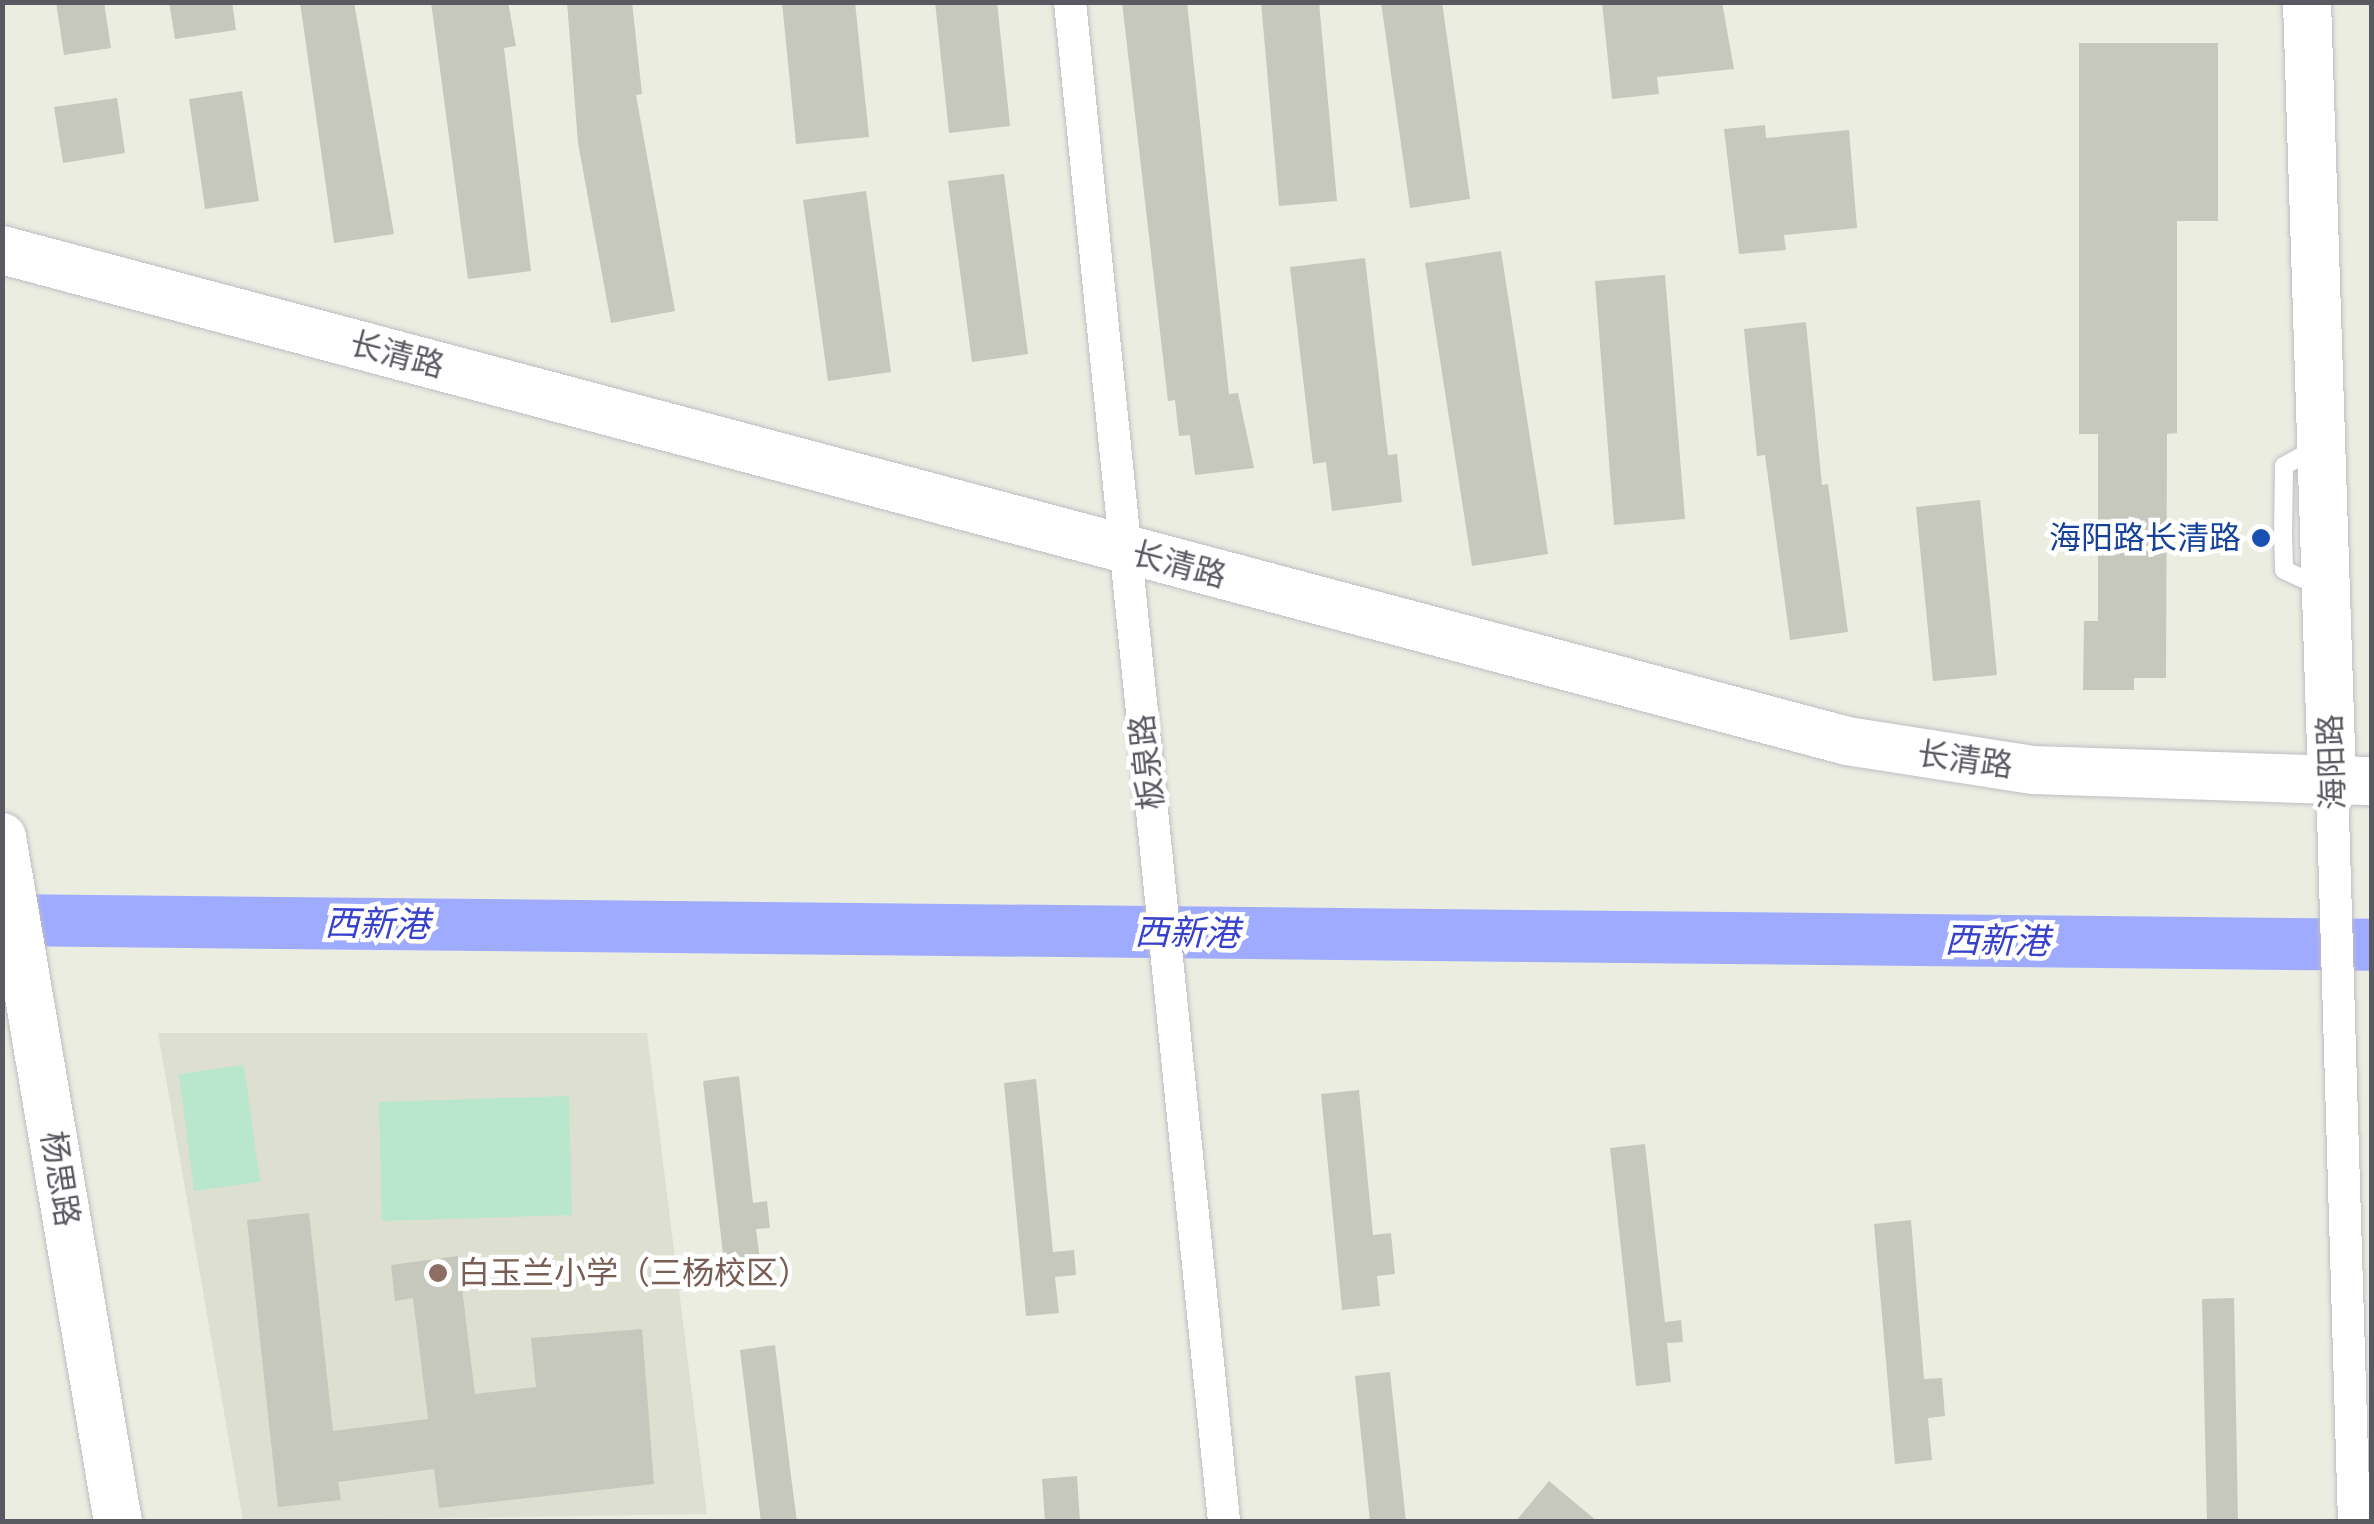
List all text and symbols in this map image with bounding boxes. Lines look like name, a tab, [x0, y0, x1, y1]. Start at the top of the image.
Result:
street label: 长清路	[346, 324, 448, 386]
place label: 海阳路长清路	[2049, 519, 2241, 557]
marker: 海阳路长清路	[2250, 527, 2272, 549]
street label: 长清路	[1128, 534, 1230, 596]
street label: 板泉路	[1123, 712, 1171, 812]
street label: 海阳路	[2311, 713, 2353, 811]
street label: 长清路	[1915, 734, 2015, 786]
water label: 西新港	[324, 902, 430, 946]
water label: 西新港	[1134, 911, 1240, 955]
water label: 西新港	[1944, 919, 2050, 963]
street label: 杨思路	[34, 1129, 86, 1229]
place label: 白玉兰小学（三杨校区）	[458, 1254, 810, 1292]
marker: 白玉兰小学（三杨校区）	[427, 1262, 449, 1284]

